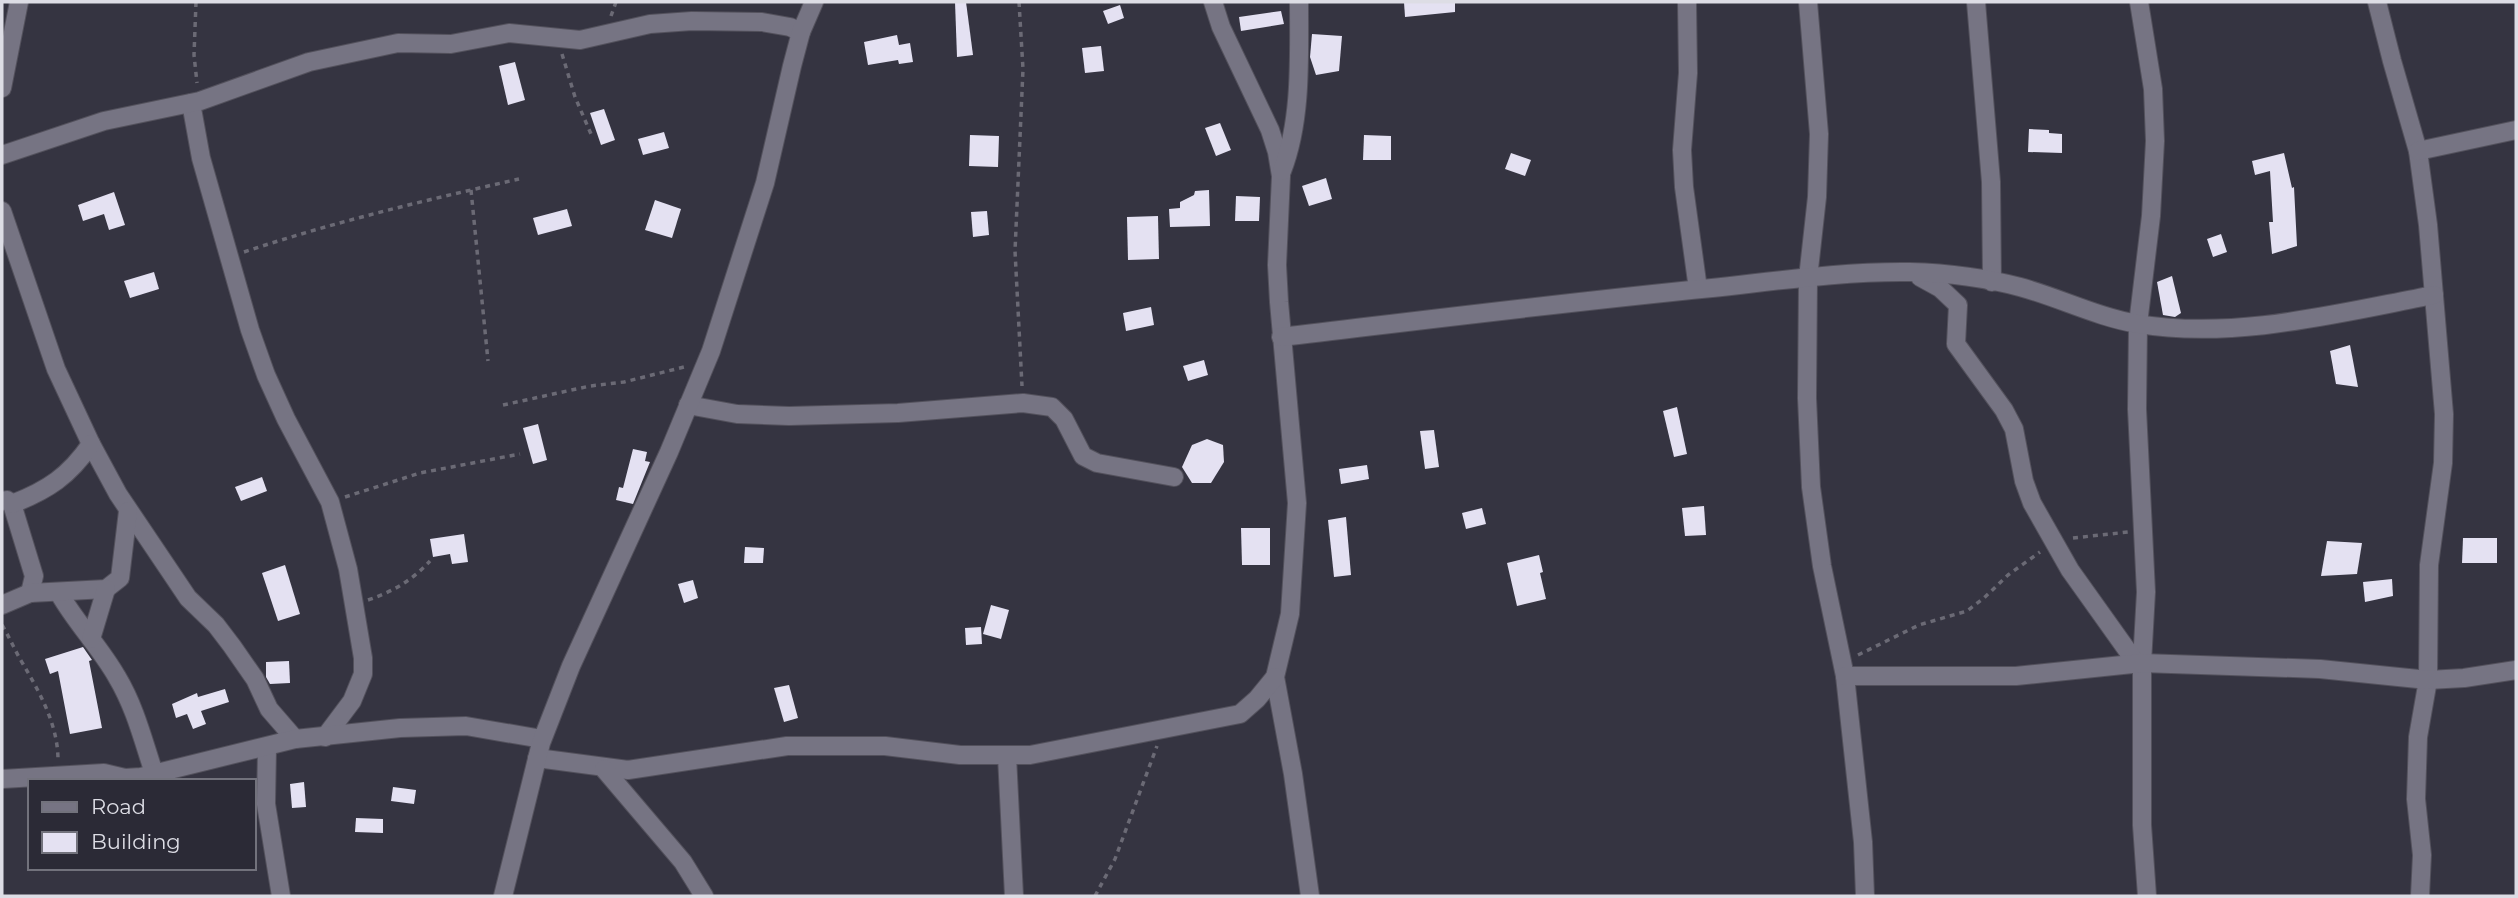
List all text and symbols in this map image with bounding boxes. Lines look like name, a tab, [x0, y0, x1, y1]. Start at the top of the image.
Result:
legend	[28, 779, 256, 870]
text: Road	[91, 794, 146, 819]
text: Building	[91, 829, 181, 854]

